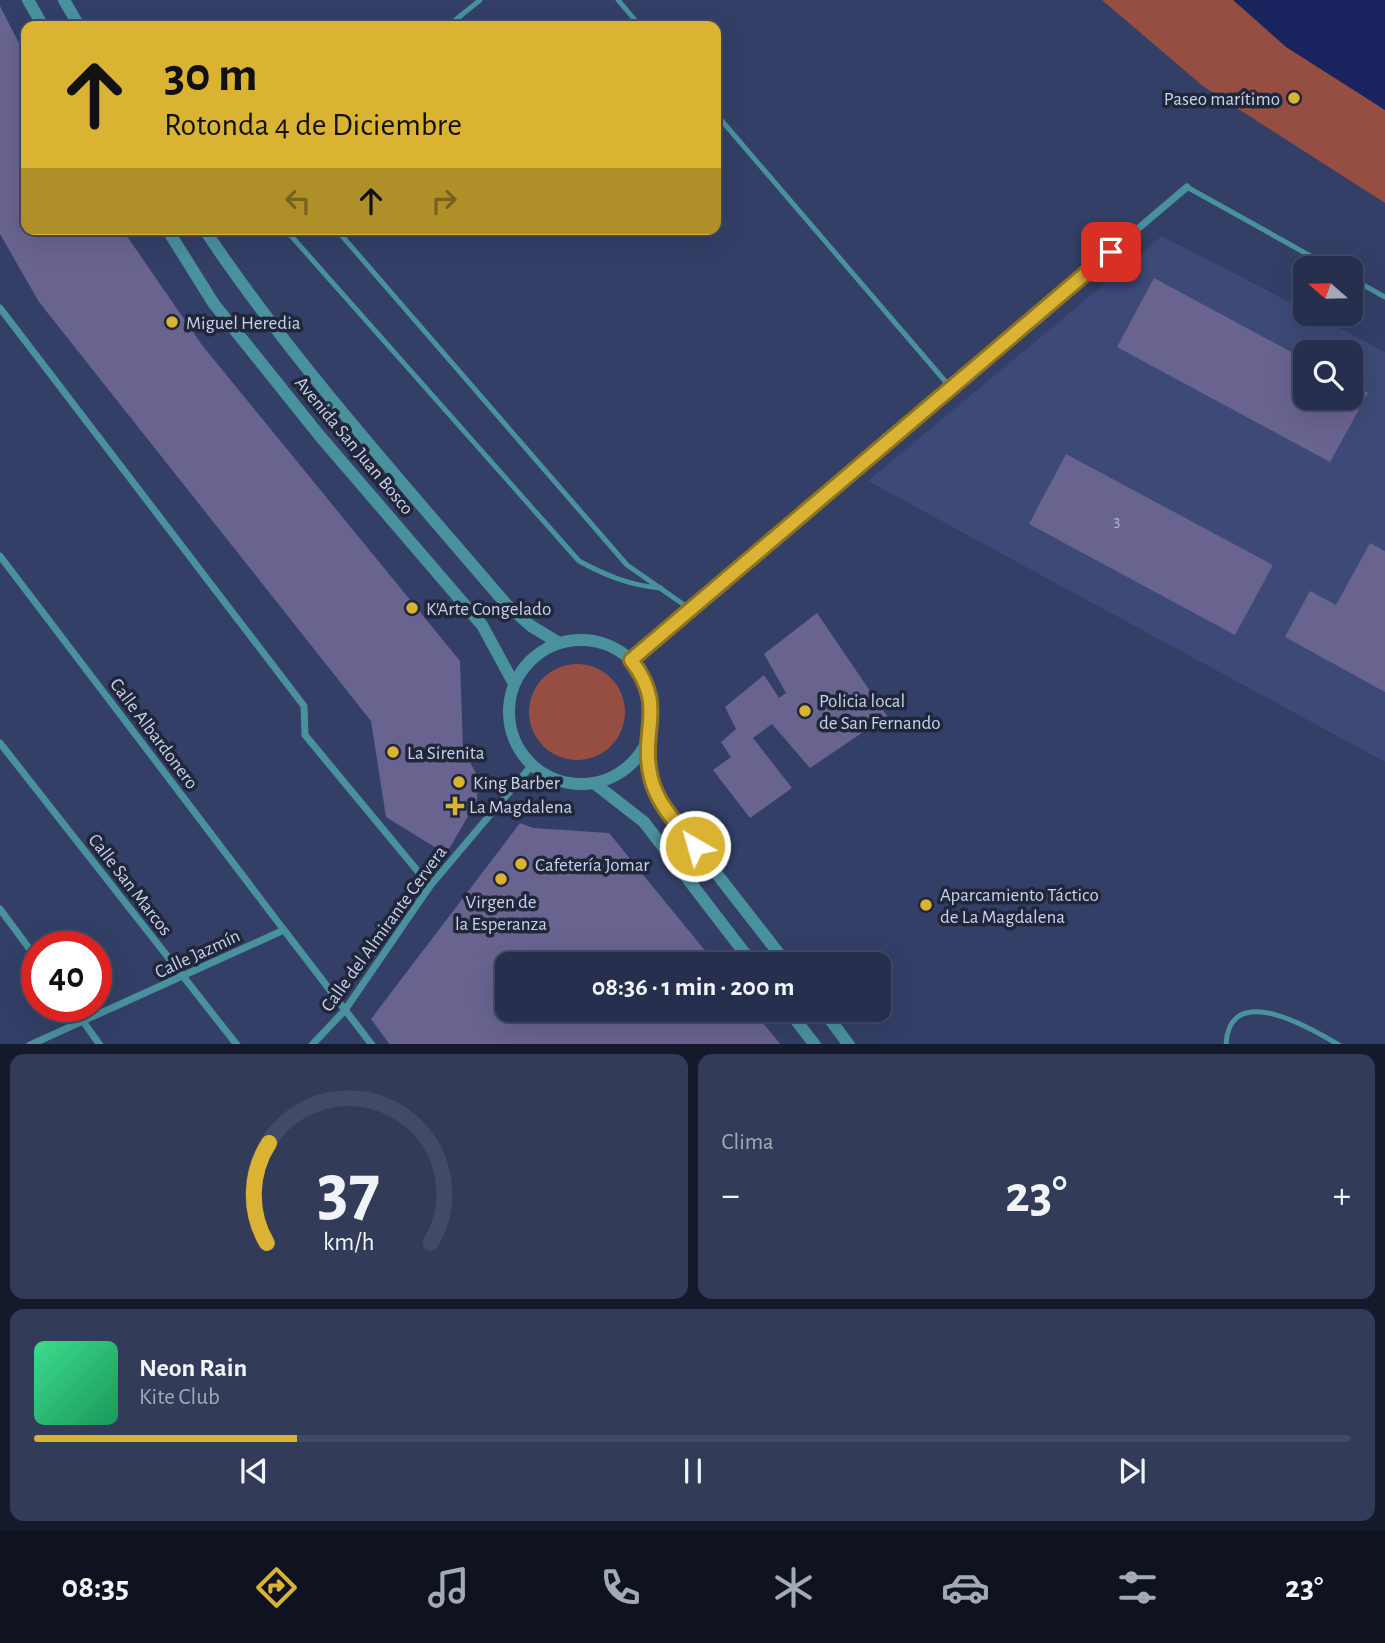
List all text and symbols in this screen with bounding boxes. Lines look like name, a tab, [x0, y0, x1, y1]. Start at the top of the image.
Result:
icon: ahead	[49, 49, 140, 140]
text: 30 m	[164, 51, 258, 100]
place label: Paseo marítimo	[1164, 90, 1280, 109]
marker: Paseo marítimo	[1286, 90, 1302, 106]
text: Rotonda 4 de Diciembre	[164, 109, 462, 141]
icon: left	[279, 182, 317, 220]
icon: ahead	[352, 182, 390, 220]
icon: right	[425, 182, 463, 220]
pin	[1081, 222, 1141, 282]
icon: arrive	[1092, 233, 1130, 271]
north arrow	[1293, 256, 1363, 326]
map controls	[1293, 256, 1363, 410]
marker: Miguel Heredia	[164, 314, 180, 330]
place label: Miguel Heredia	[186, 314, 301, 333]
button: search	[1293, 340, 1363, 410]
street label: Avenida San Juan Bosco	[291, 373, 417, 518]
house number: 3	[1114, 513, 1120, 529]
marker: K'Arte Congelado	[404, 600, 420, 616]
place label: K'Arte Congelado	[426, 600, 551, 619]
street label: Calle Albardonero	[106, 675, 201, 793]
place label: Policia local de San Fernando	[819, 692, 941, 733]
marker: Policia local de San Fernando	[797, 703, 813, 719]
marker: La Sirenita	[385, 744, 401, 760]
place label: La Sirenita	[407, 744, 485, 763]
marker: King Barber	[451, 774, 467, 790]
place label: King Barber	[473, 774, 560, 793]
marker: La Magdalena	[447, 798, 463, 814]
place label: La Magdalena	[469, 798, 573, 817]
position arrow	[658, 809, 732, 883]
street label: Calle San Marcos	[84, 831, 175, 939]
street label: Calle del Almirante Cervera	[318, 842, 451, 1015]
marker: Cafetería Jomar	[513, 856, 529, 872]
place label: Cafetería Jomar	[535, 856, 649, 875]
marker: Virgen de la Esperanza	[493, 871, 509, 887]
place label: Aparcamiento Táctico de La Magdalena	[940, 886, 1099, 927]
place label: Virgen de la Esperanza	[455, 893, 547, 934]
marker: Aparcamiento Táctico de La Magdalena	[918, 897, 934, 913]
street label: Calle Jazmín	[152, 926, 243, 982]
speed limit sign: 40	[21, 931, 112, 1022]
text: 08:36 · 1 min · 200 m	[592, 974, 794, 1000]
text: Clima	[722, 1131, 774, 1154]
text: 37	[317, 1155, 380, 1228]
text: 23°	[1005, 1169, 1067, 1221]
text: −	[722, 1177, 740, 1215]
text: +	[1333, 1177, 1351, 1215]
text: km/h	[323, 1229, 375, 1254]
text: Neon Rain	[139, 1355, 247, 1381]
text: Kite Club	[139, 1386, 220, 1409]
icon: previous	[235, 1452, 273, 1490]
icon: pause	[674, 1452, 712, 1490]
icon: next	[1113, 1452, 1151, 1490]
icon: directions	[252, 1563, 301, 1612]
icon: music	[424, 1563, 473, 1612]
icon: phone	[596, 1563, 645, 1612]
icon: climate	[769, 1563, 818, 1612]
icon: car	[941, 1563, 990, 1612]
icon: filters	[1113, 1563, 1162, 1612]
text: 08:35	[62, 1571, 129, 1603]
text: 23°	[1285, 1571, 1323, 1603]

